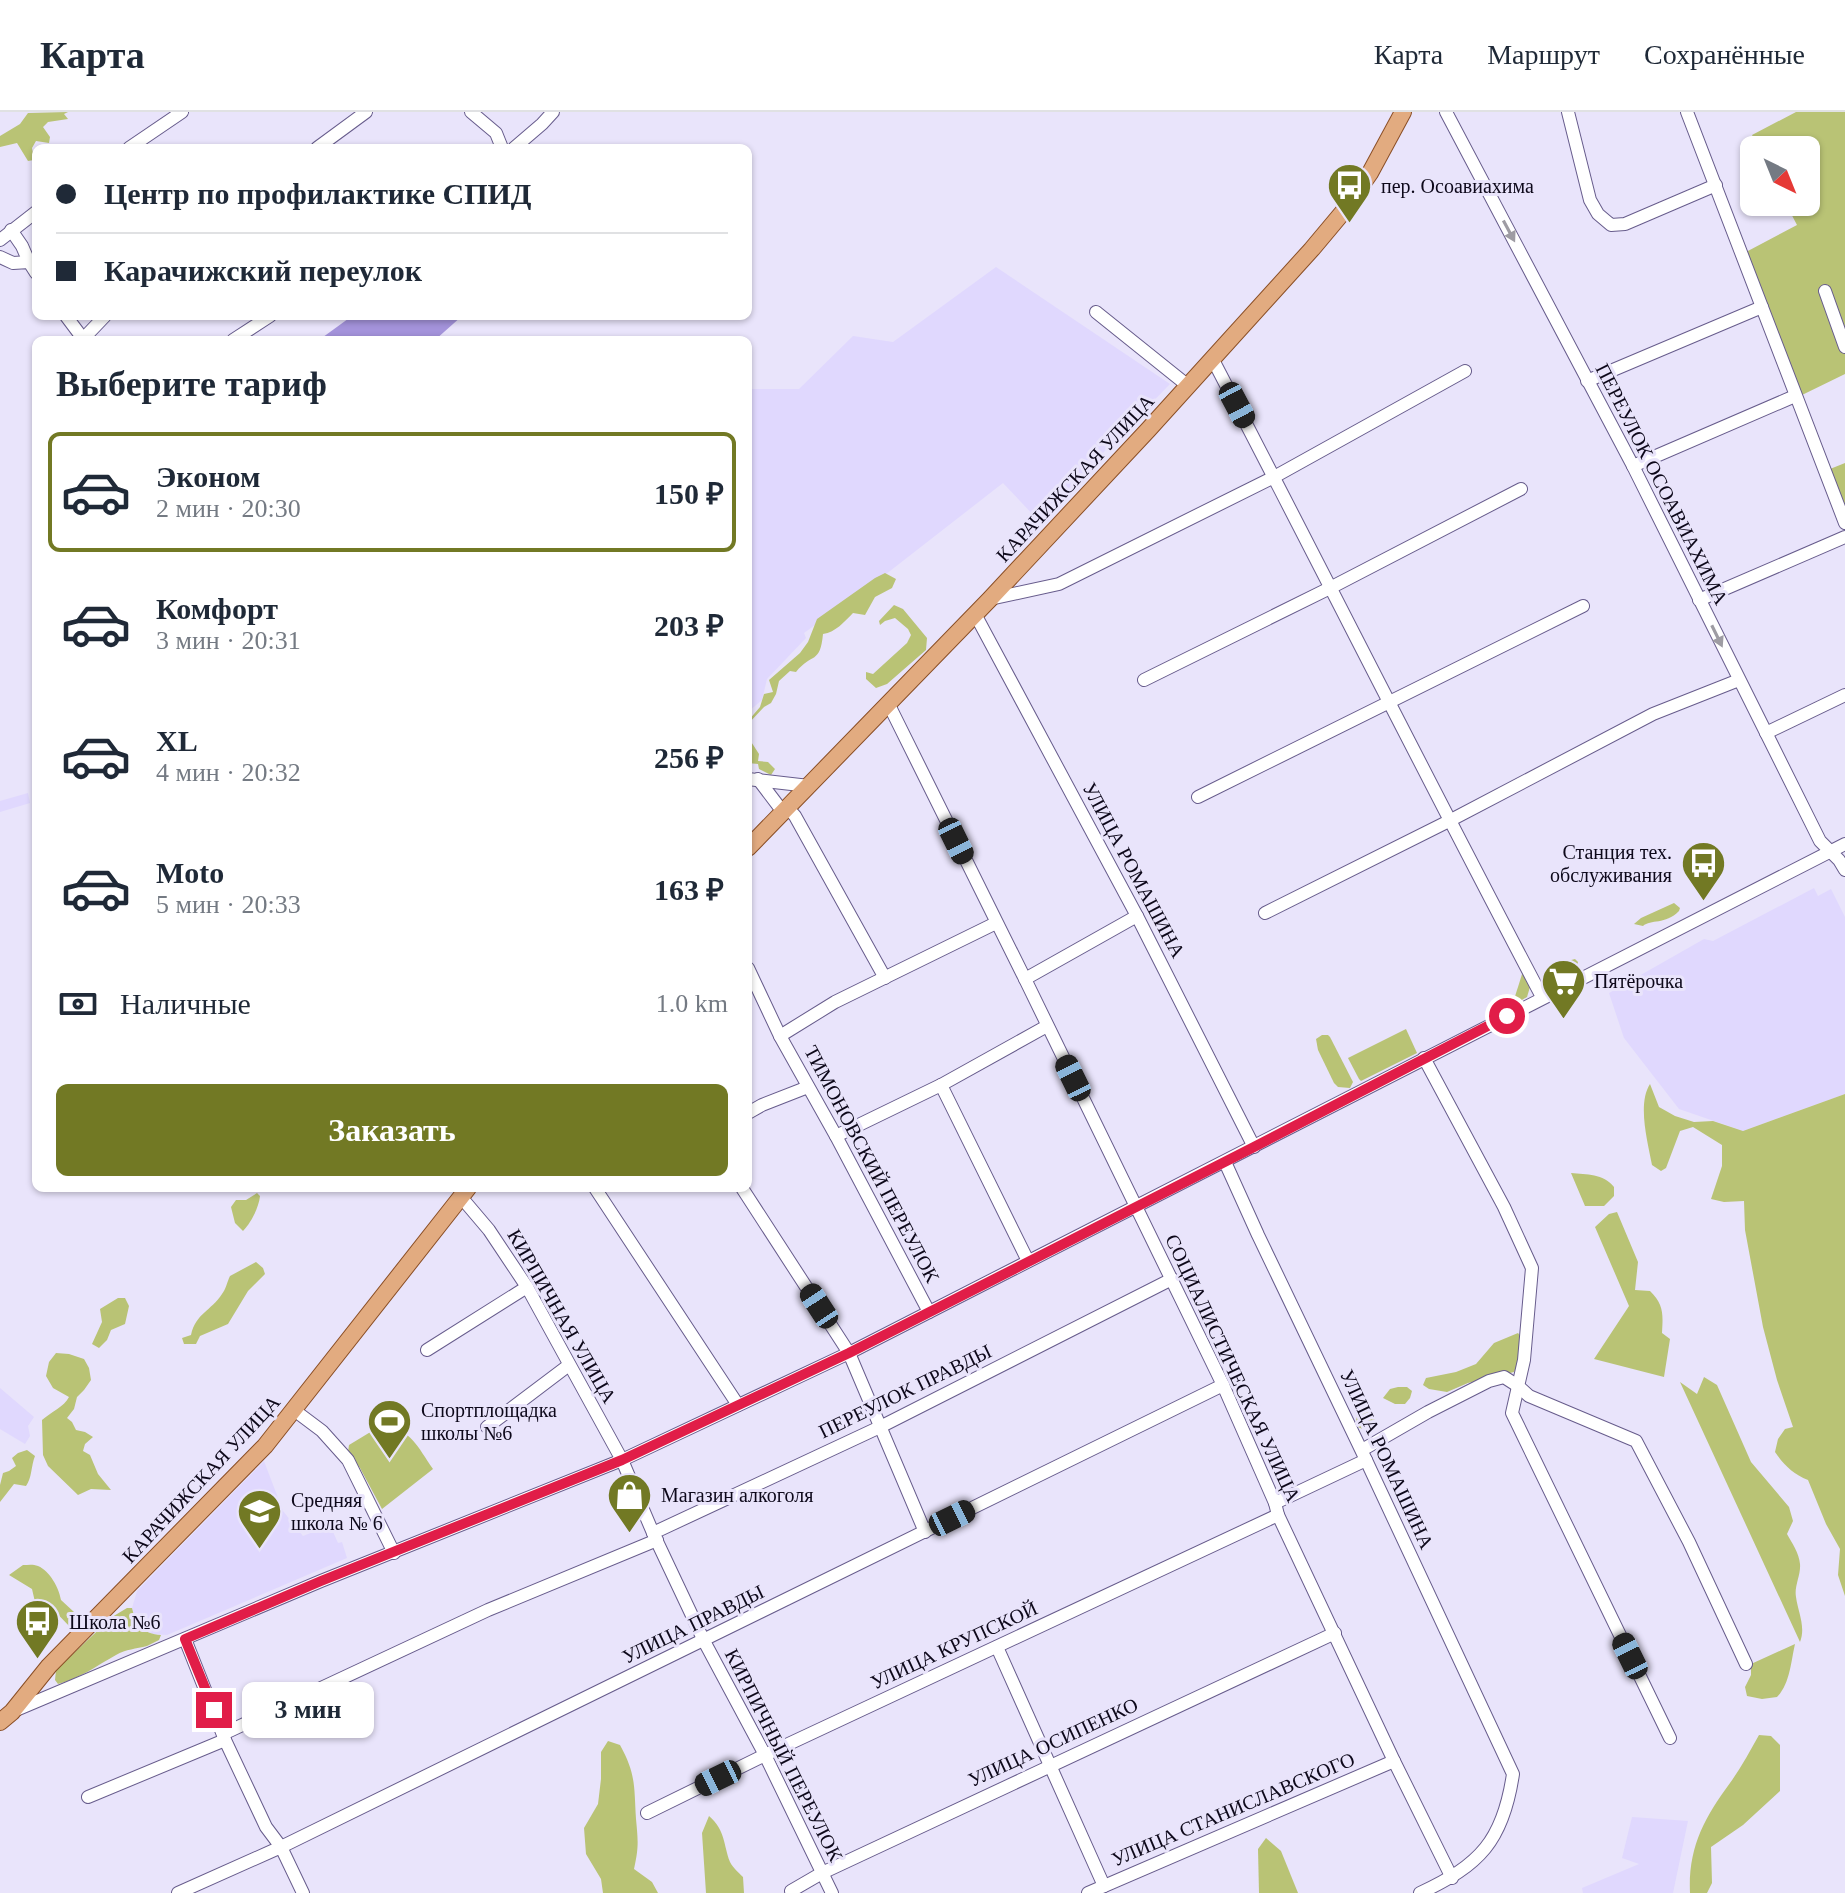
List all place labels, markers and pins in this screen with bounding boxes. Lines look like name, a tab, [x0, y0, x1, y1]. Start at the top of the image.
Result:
bus stop icon: пер. Осоавиахима	[1326, 162, 1374, 225]
place label: пер. Осоавиахима	[1381, 175, 1534, 198]
bus stop icon: Станция тех. обслуживания	[1679, 840, 1727, 903]
place label: Станция тех. обслуживания	[1550, 841, 1672, 887]
supermarket icon: Пятёрочка	[1539, 957, 1587, 1020]
place label: Пятёрочка	[1594, 970, 1683, 993]
sports icon: Спортплощадка школы №6	[366, 1397, 414, 1460]
place label: Спортплощадка школы №6	[421, 1399, 557, 1444]
shop icon: Магазин алкоголя	[606, 1471, 654, 1534]
place label: Магазин алкоголя	[661, 1484, 813, 1506]
school or university icon: Средняя школа № 6	[236, 1488, 284, 1551]
place label: Средняя школа № 6	[291, 1489, 383, 1534]
bus stop icon: Школа №6	[14, 1598, 62, 1661]
place label: Школа №6	[69, 1611, 161, 1633]

